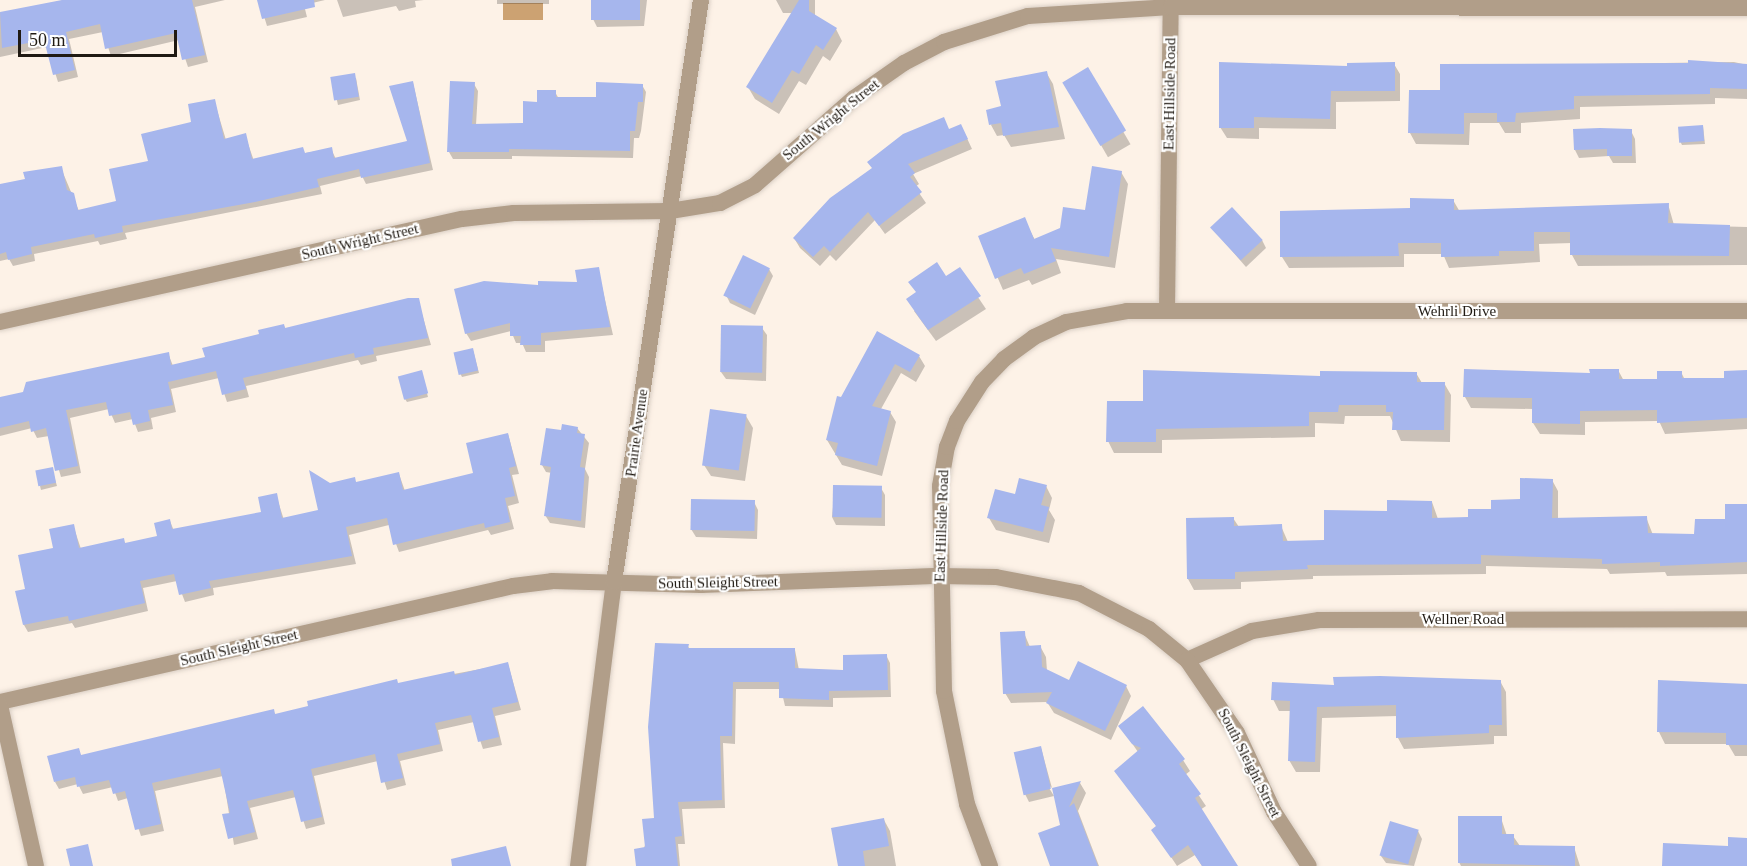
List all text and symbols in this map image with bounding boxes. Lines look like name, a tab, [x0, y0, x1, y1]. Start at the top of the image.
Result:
scale bar	[21, 18, 180, 56]
text: 50 m	[29, 30, 66, 50]
street label: East Hillside Road	[1160, 38, 1180, 150]
street label: South Wright Street	[779, 75, 883, 165]
street label: South Wright Street	[300, 220, 420, 264]
street label: Wehrli Drive	[1418, 303, 1496, 321]
street label: Prairie Avenue	[622, 388, 652, 478]
street label: East Hillside Road	[931, 469, 953, 583]
street label: South Sleight Street	[658, 573, 778, 593]
street label: Wellner Road	[1422, 611, 1504, 629]
street label: South Sleight Street	[179, 626, 299, 670]
street label: South Sleight Street	[1214, 705, 1284, 821]

